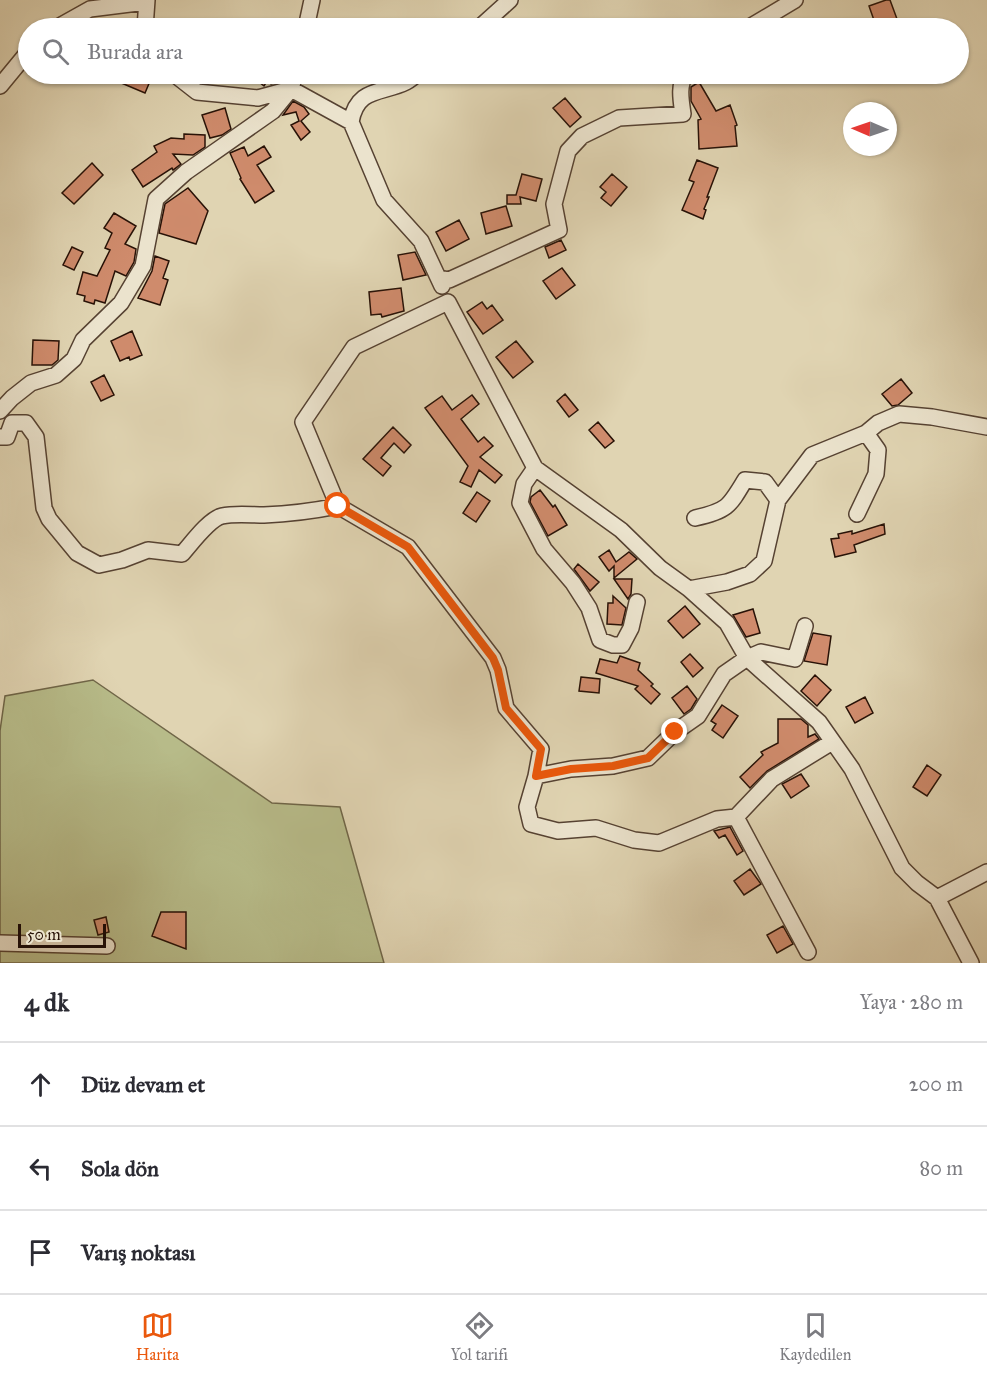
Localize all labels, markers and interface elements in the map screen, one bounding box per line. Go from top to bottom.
search box [18,18,969,84]
icon: search [39,35,72,68]
text: Burada ara [87,38,183,65]
north arrow [843,102,897,156]
route start [324,492,350,518]
route end [661,718,687,744]
scale bar [18,921,106,948]
text: 50 m [27,925,61,944]
text: 4 dk [24,986,69,1018]
text: Yaya · 280 m [859,990,963,1014]
icon: ahead [24,1068,57,1101]
text: Düz devam et [81,1071,205,1098]
text: 200 m [909,1072,963,1096]
icon: left [24,1152,57,1185]
text: Sola dön [81,1155,159,1182]
text: 80 m [920,1156,963,1180]
icon: arrive [24,1236,57,1269]
text: Varış noktası [81,1239,195,1266]
tab: Harita [136,1309,179,1364]
tab: Yol tarifi [450,1309,508,1364]
tab: Kaydedilen [779,1309,851,1364]

